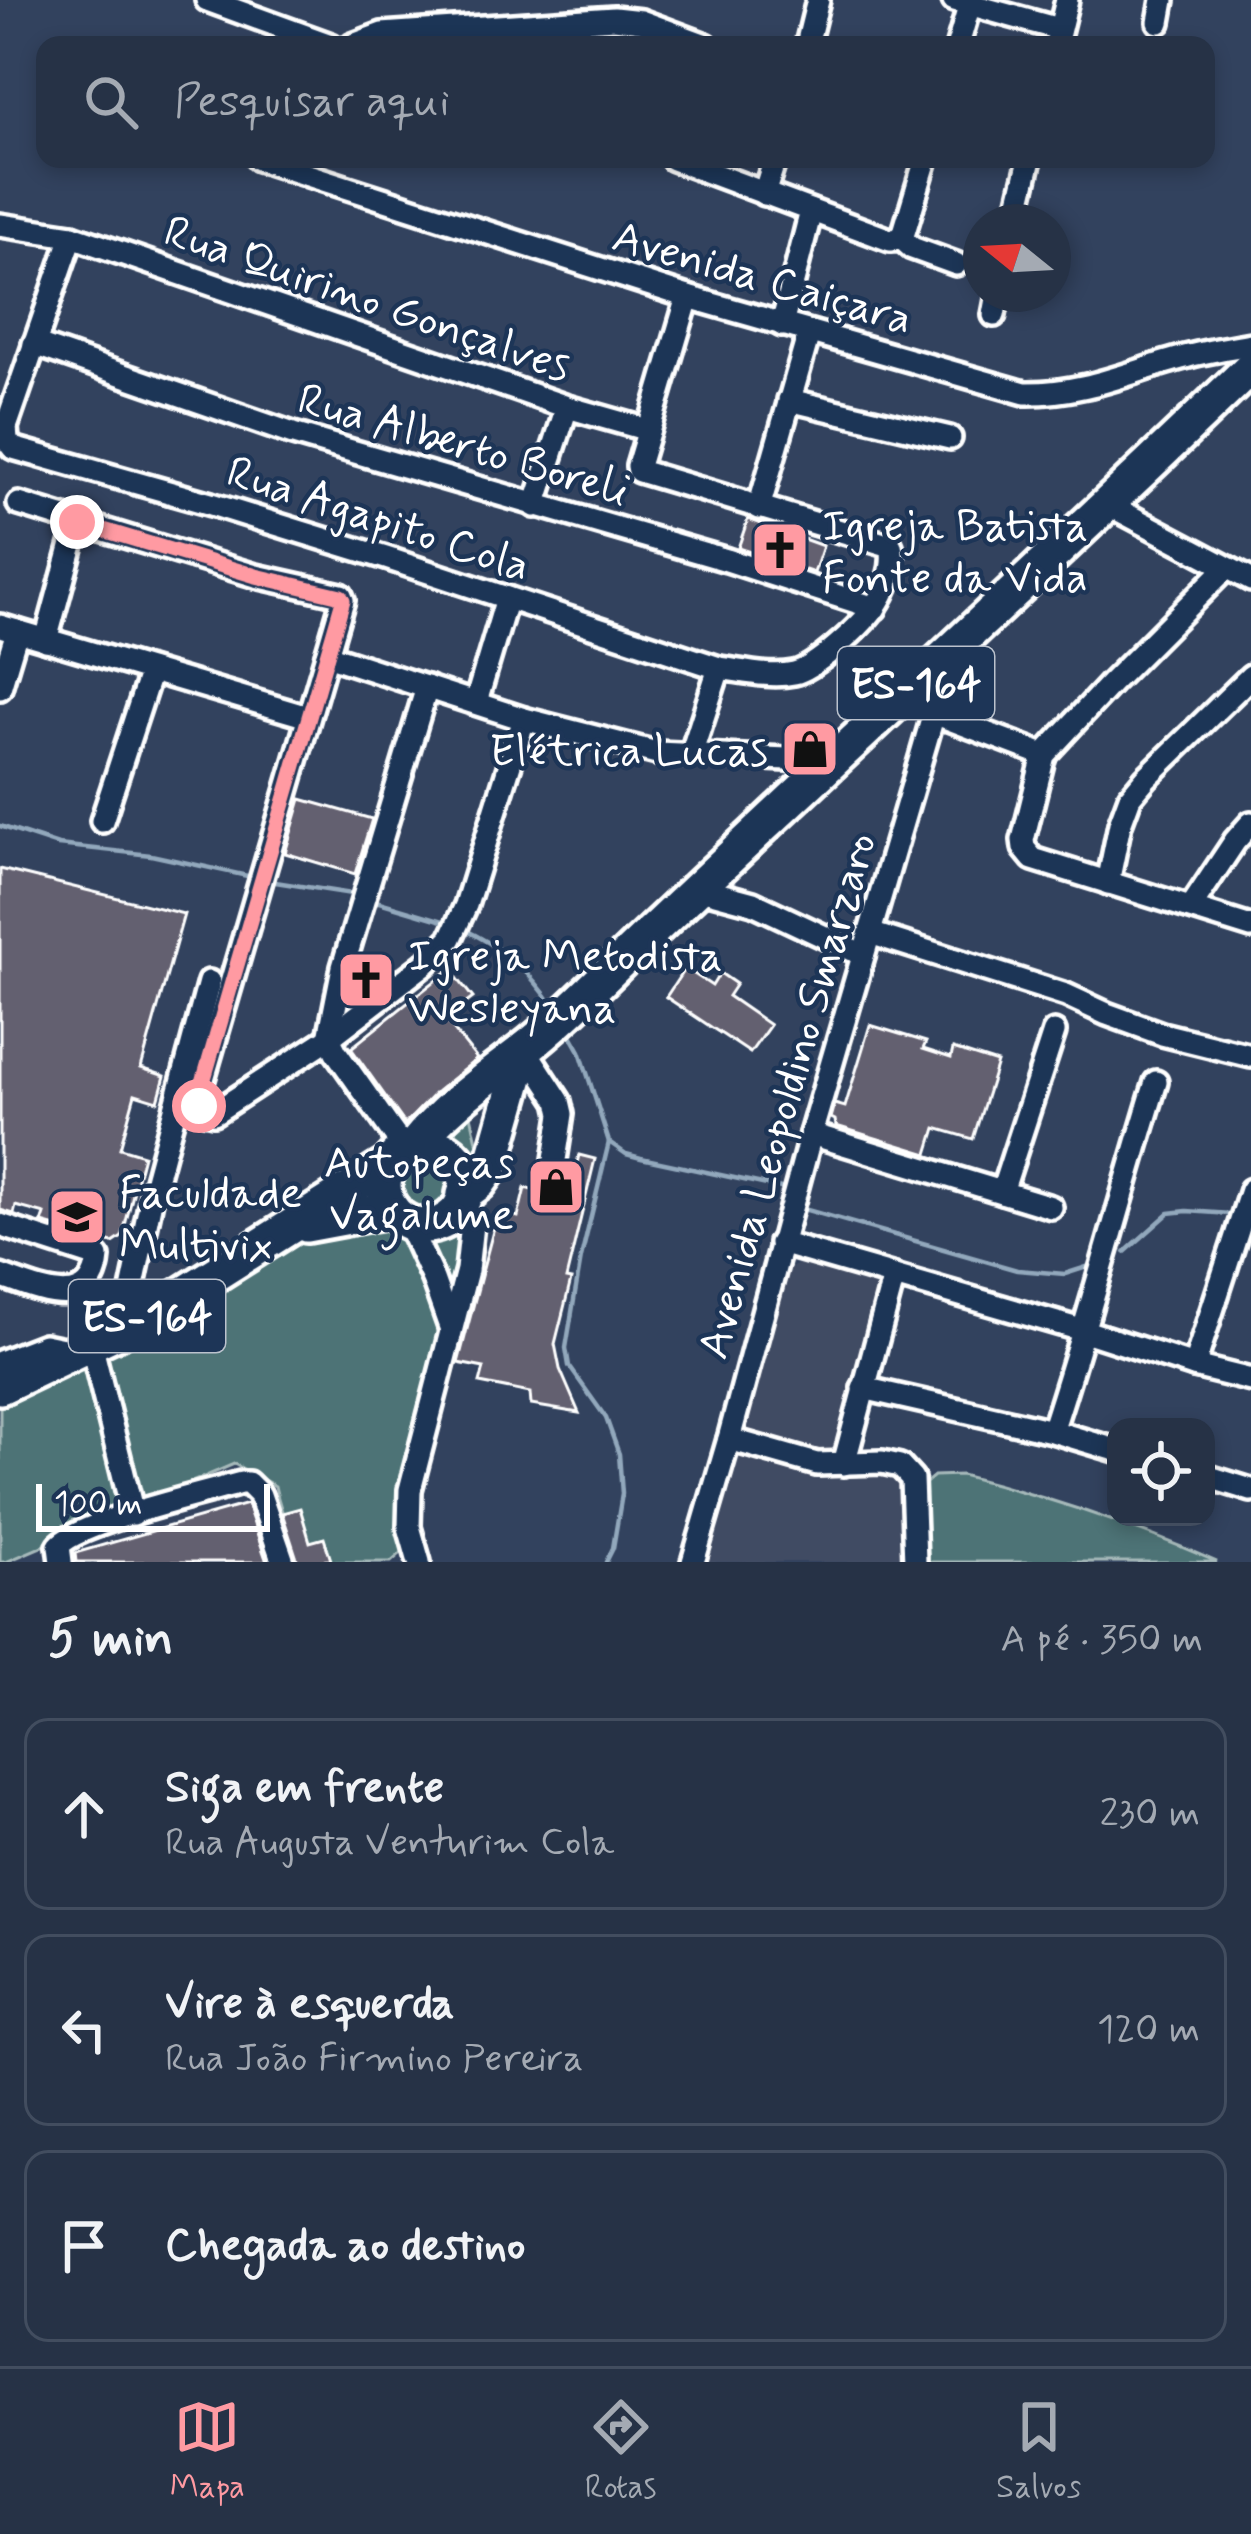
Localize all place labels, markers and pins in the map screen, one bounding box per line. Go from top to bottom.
place label: Igreja Batista Fonte da Vida [822,498,1088,609]
church icon: Igreja Batista Fonte da Vida [749,519,811,581]
shop icon: Elétrica Lucas [779,718,841,780]
place label: Elétrica Lucas [489,723,768,782]
place label: Igreja Metodista Wesleyana [408,928,723,1039]
church icon: Igreja Metodista Wesleyana [335,949,397,1011]
place label: Autopeças Vagalume [324,1135,514,1251]
shop icon: Autopeças Vagalume [525,1156,587,1218]
place label: Faculdade Multivix [119,1165,302,1276]
school or university icon: Faculdade Multivix [46,1186,108,1248]

